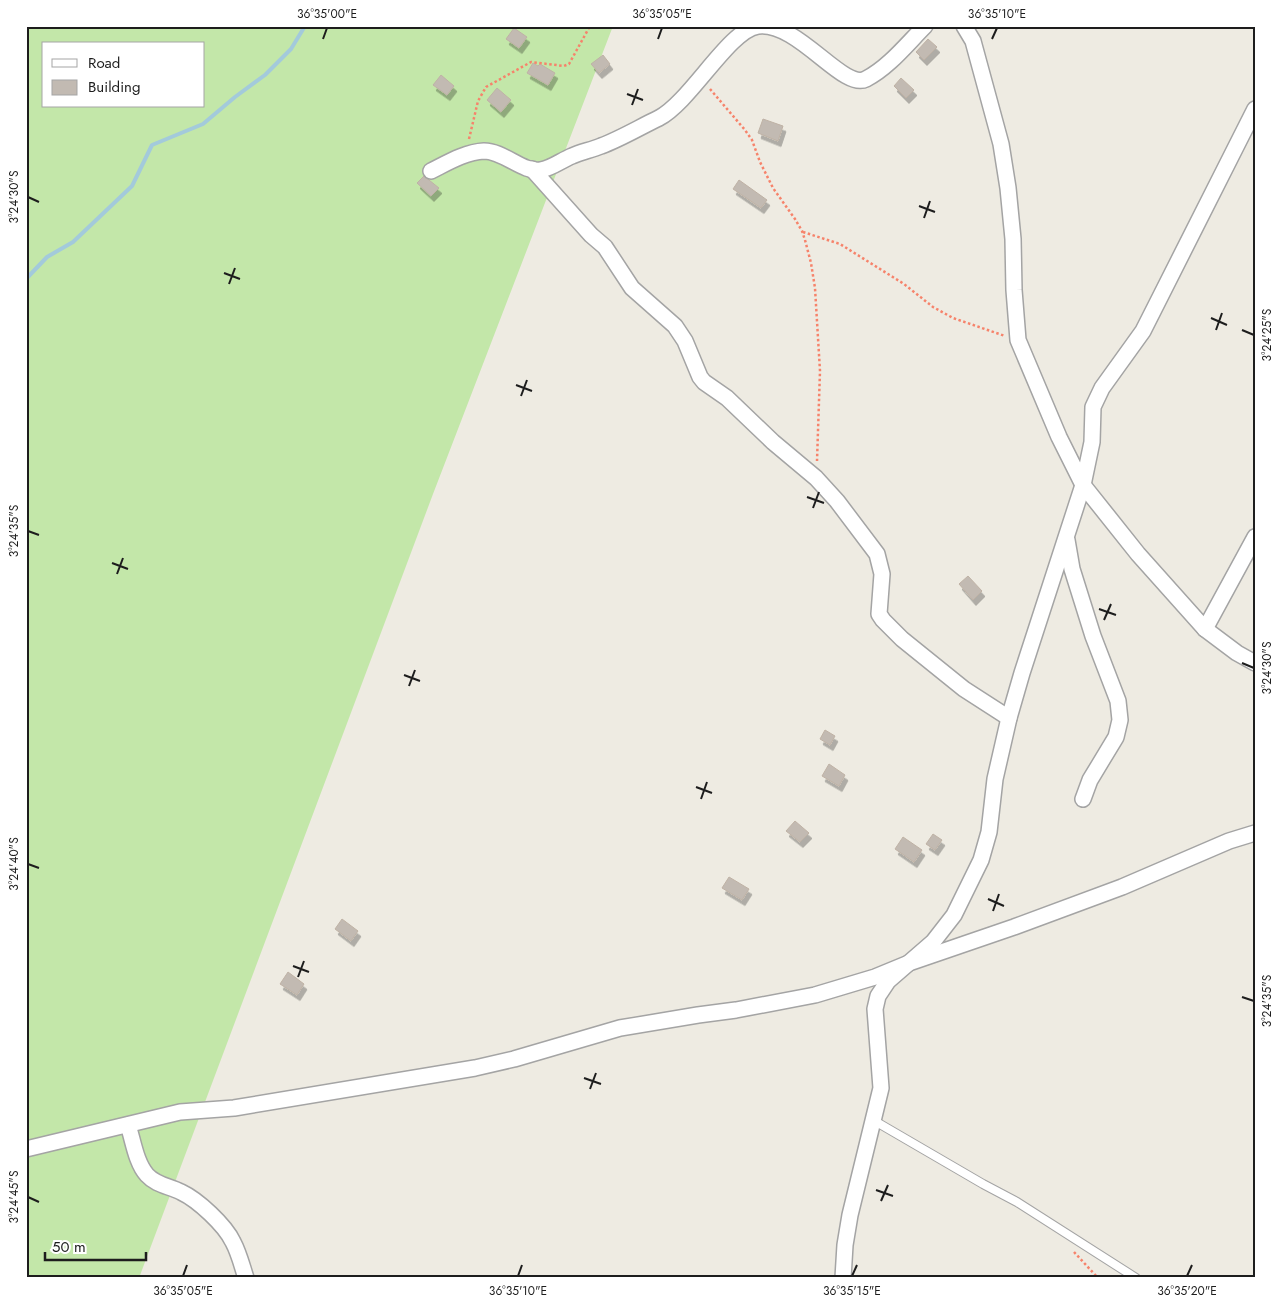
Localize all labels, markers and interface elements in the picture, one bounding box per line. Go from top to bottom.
text: 36°35'00"E [297,5,357,23]
text: 36°35'05"E [632,5,692,23]
text: 36°35'10"E [968,5,1026,23]
legend [42,42,205,108]
text: Road [88,52,120,74]
text: Building [88,76,140,98]
text: 3°24'30"S [5,170,23,224]
text: 3°24'25"S [1258,308,1276,361]
text: 3°24'35"S [5,504,23,557]
text: 3°24'30"S [1258,641,1276,695]
text: 3°24'40"S [5,837,23,891]
text: 3°24'35"S [1258,974,1276,1027]
text: 3°24'45"S [5,1170,23,1224]
scale bar [45,1229,146,1261]
text: 50 m [52,1236,86,1258]
text: 36°35'05"E [153,1282,213,1300]
text: 36°35'10"E [489,1282,547,1300]
text: 36°35'15"E [823,1282,881,1300]
text: 36°35'20"E [1157,1282,1217,1300]

